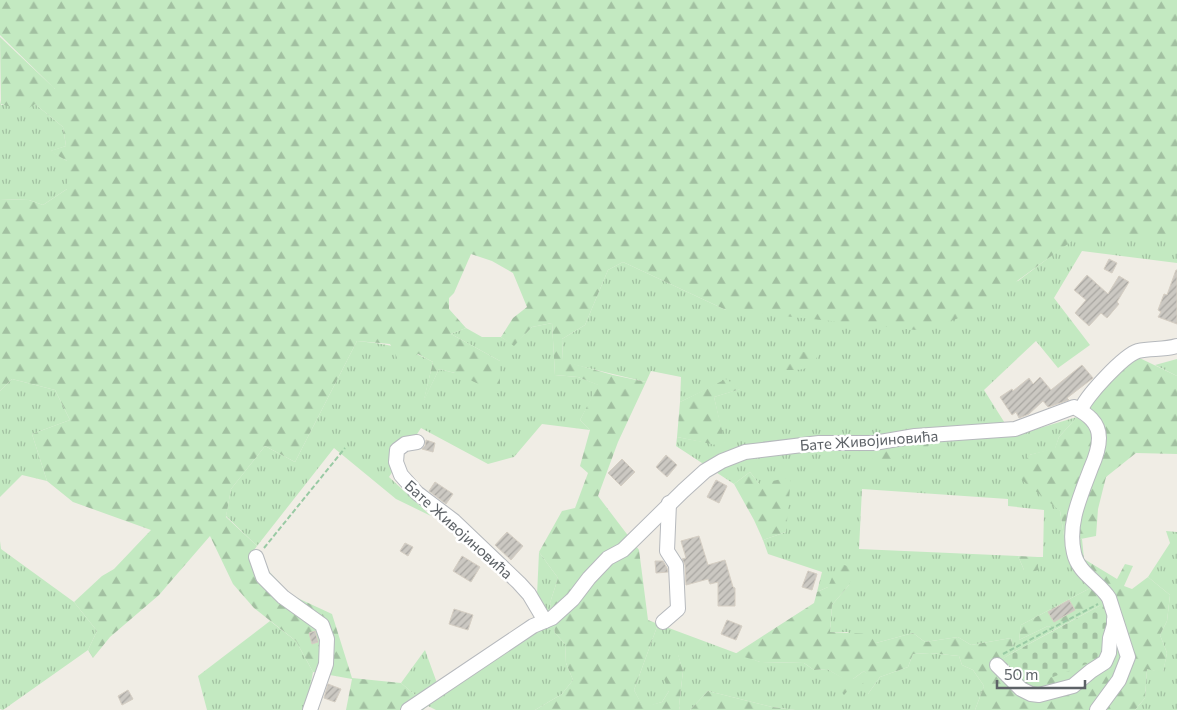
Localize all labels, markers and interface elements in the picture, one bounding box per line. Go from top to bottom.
street label: Бате Живојиновића [799,426,939,454]
street label: Бате Живојиновића [401,476,517,582]
scale bar [997,658,1084,690]
text: 50 m [1004,665,1038,683]

